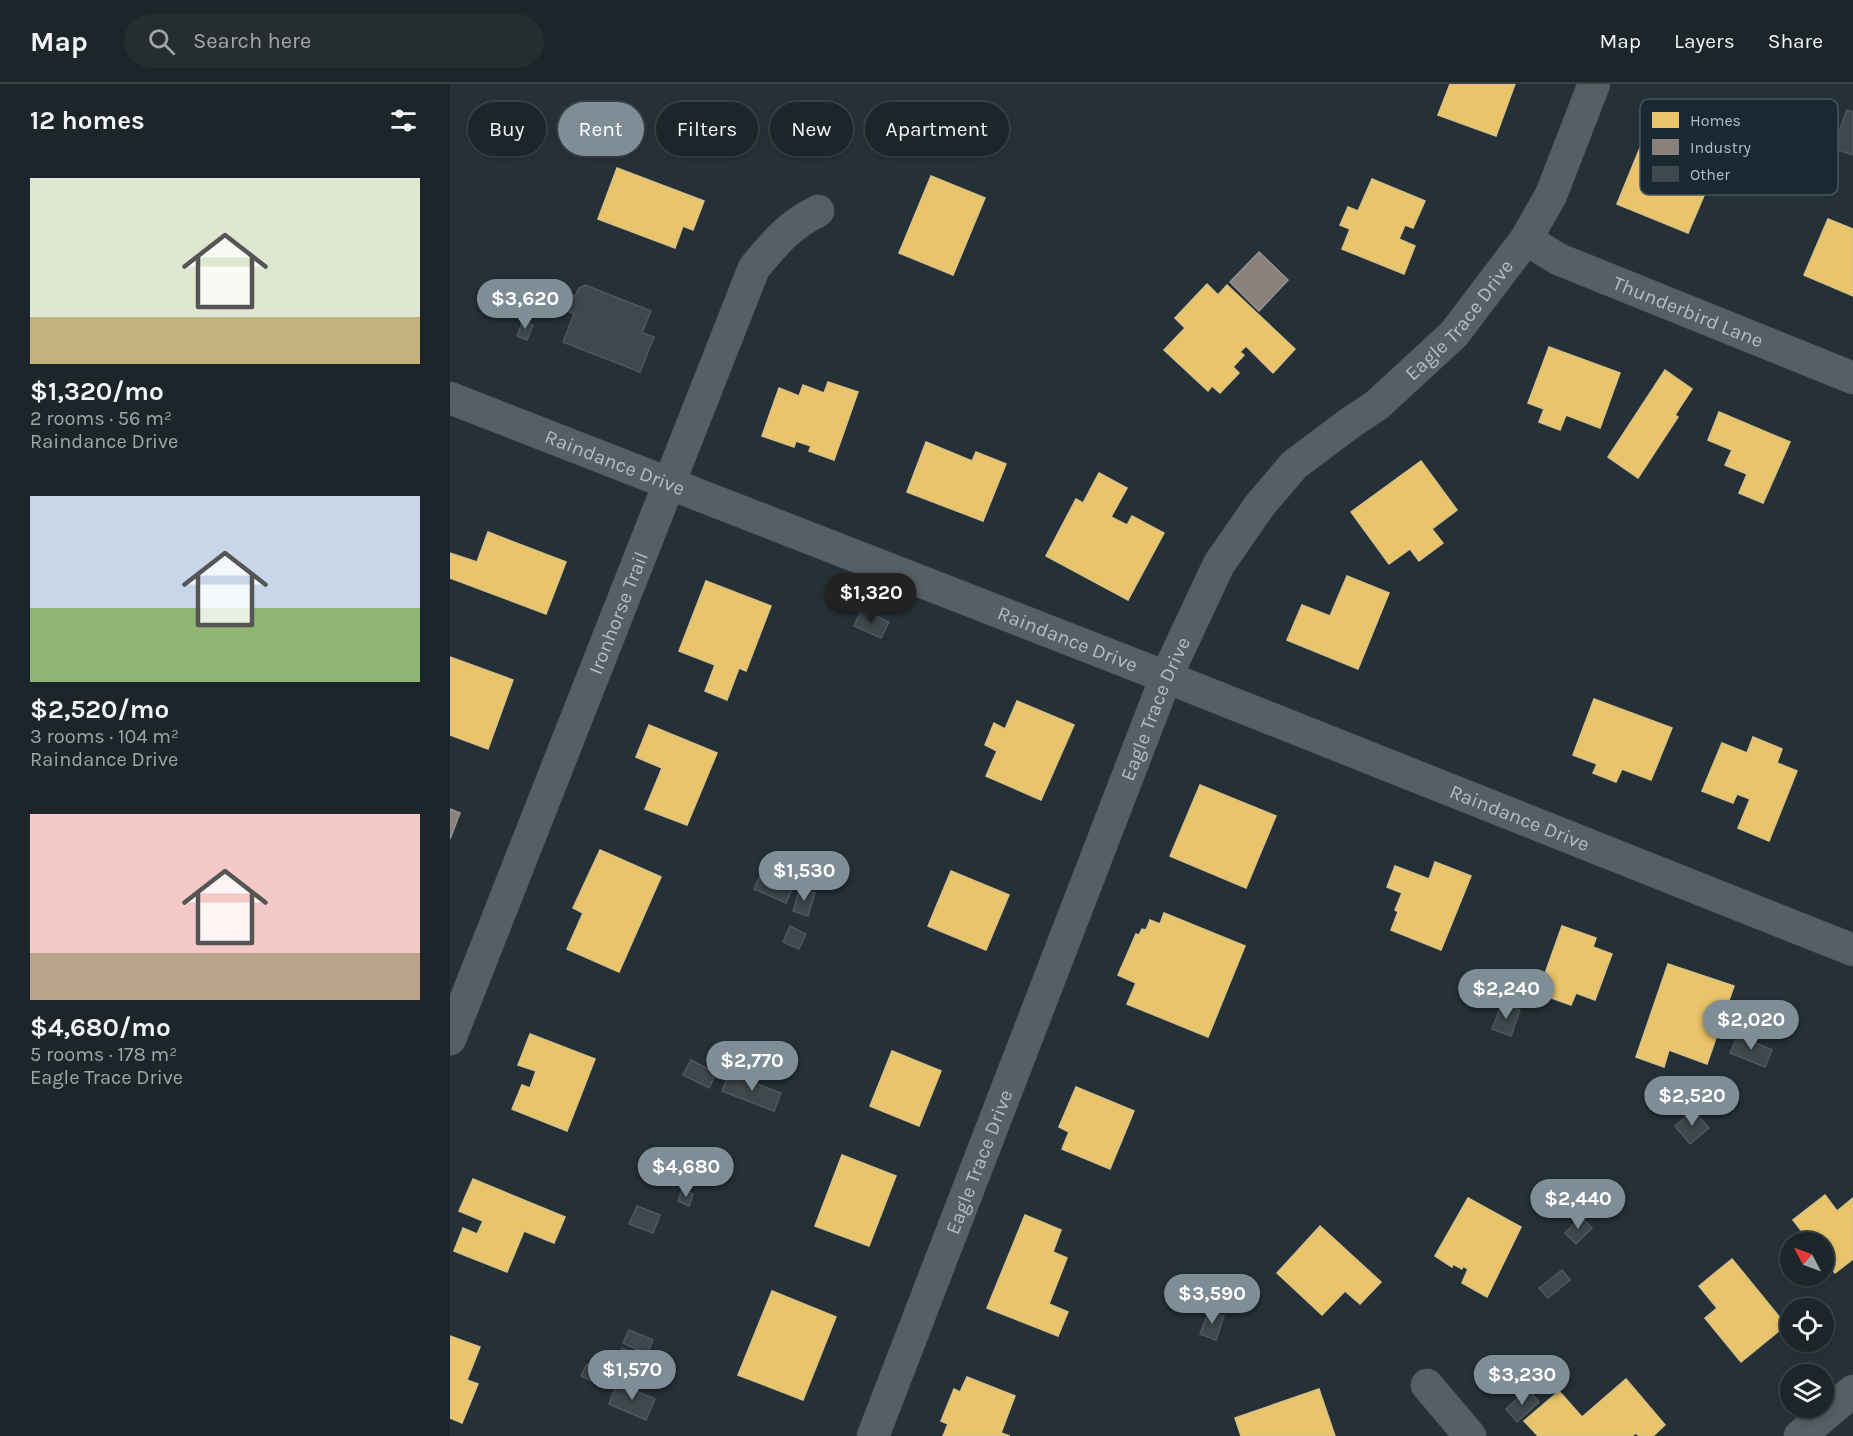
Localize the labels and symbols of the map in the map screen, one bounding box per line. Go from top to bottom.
legend [1640,99,1838,195]
text: Homes [1690,111,1741,130]
text: Industry [1690,138,1752,157]
text: Other [1690,165,1730,184]
street label: Eagle Trace Drive [1401,255,1518,385]
street label: Thunderbird Lane [1609,271,1766,353]
pin: $3,620 [476,279,574,330]
street label: Raindance Drive [541,425,688,500]
street label: Ironhorse Trail [584,548,653,678]
pin: $1,320 [822,573,920,624]
street label: Raindance Drive [994,602,1141,677]
street label: Eagle Trace Drive [1116,633,1195,784]
street label: Raindance Drive [1446,780,1593,856]
pin: $1,530 [755,851,853,902]
pin: $2,240 [1457,969,1555,1020]
pin: $2,020 [1702,1000,1800,1051]
pin: $2,770 [703,1041,801,1092]
pin: $2,520 [1643,1076,1741,1127]
street label: Eagle Trace Drive [941,1086,1018,1237]
pin: $4,680 [637,1147,735,1198]
pin: $2,440 [1529,1179,1627,1230]
north arrow [1780,1232,1834,1286]
pin: $3,590 [1163,1274,1261,1325]
pin: $1,570 [583,1350,681,1401]
pin: $3,230 [1473,1355,1571,1406]

